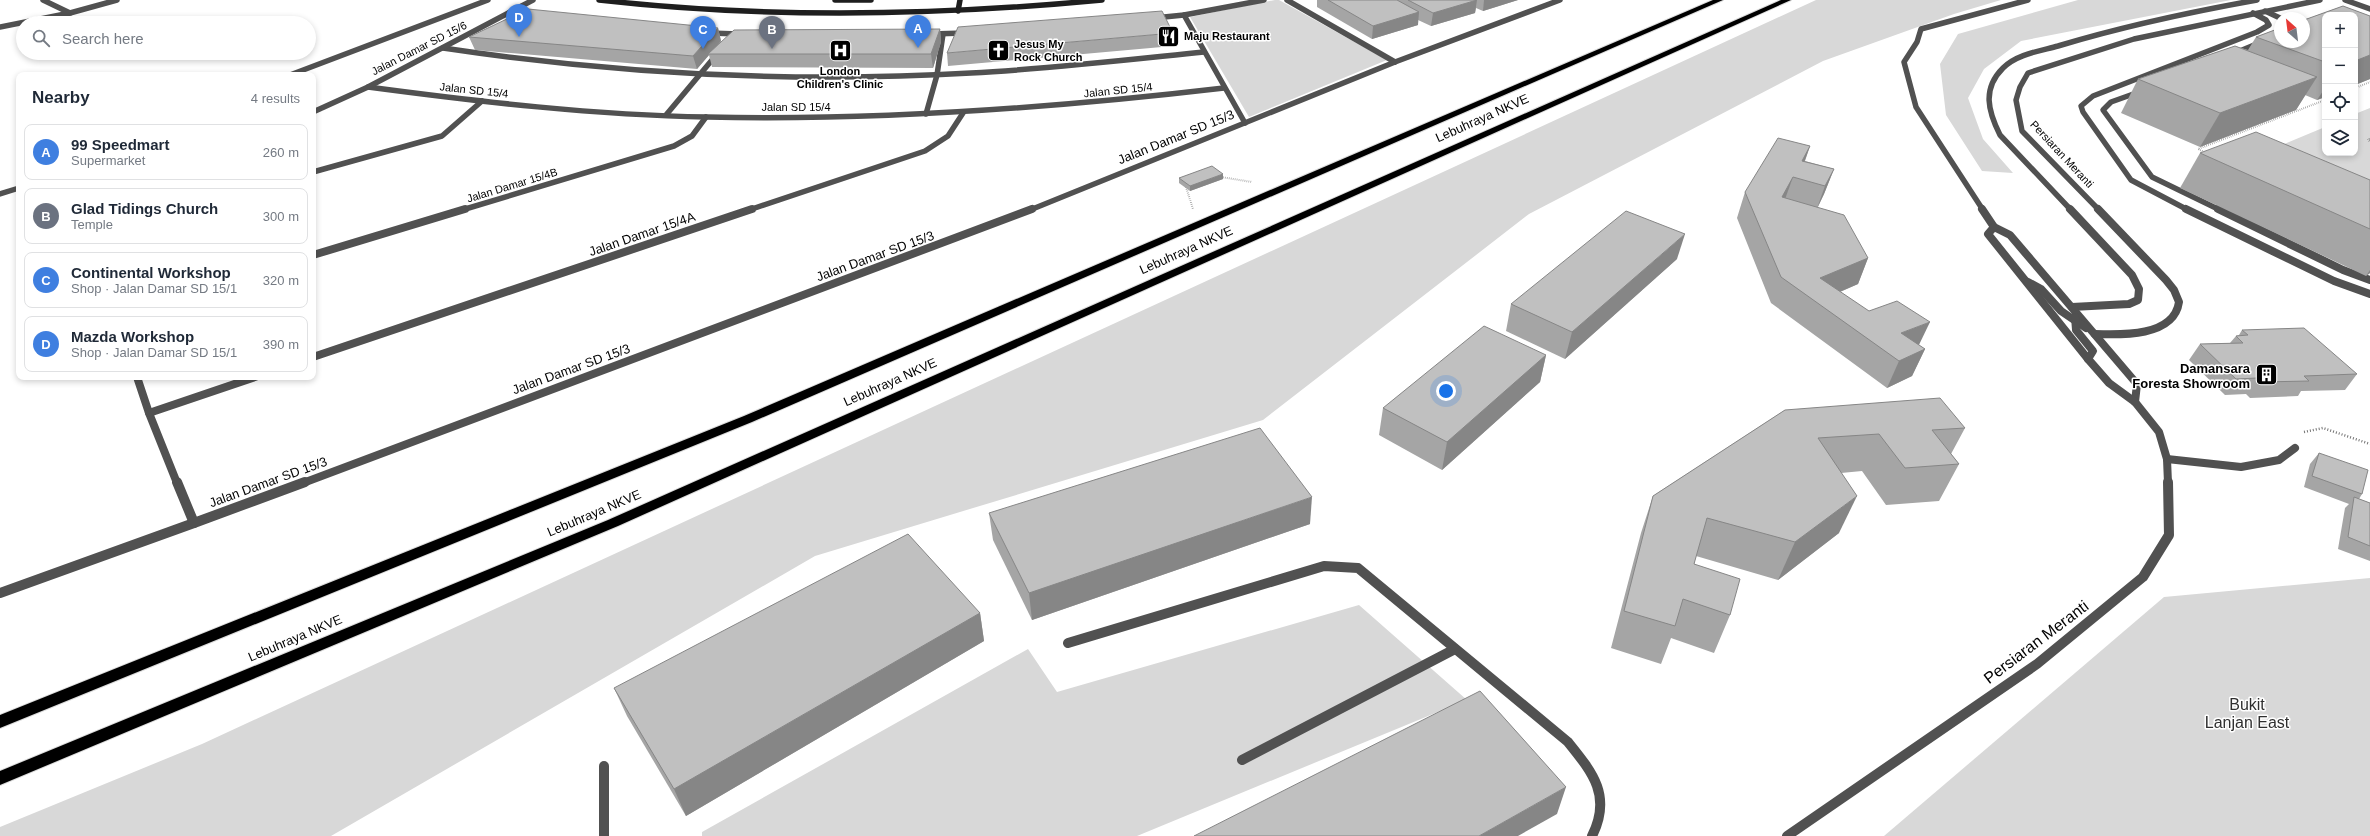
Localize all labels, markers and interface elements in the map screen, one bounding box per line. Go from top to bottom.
pin: D [506,4,532,37]
north arrow [2274,12,2310,48]
map controls [2322,12,2358,156]
button: + [2322,12,2358,48]
pin: A [905,15,931,48]
search box [16,16,316,60]
pin: C [690,16,716,49]
pin: B [759,16,785,49]
street label: Jalan Damar SD 15/6 [369,19,469,77]
restaurant icon: Maju Restaurant [1155,23,1181,49]
icon: search [30,27,52,49]
text: Search here [62,30,144,47]
place label: Maju Restaurant [1184,30,1270,42]
church icon: Jesus My Rock Church [986,37,1012,63]
hospital icon: London Children's Clinic [827,38,853,64]
place label: Jesus My Rock Church [1014,38,1083,63]
button: − [2322,48,2358,84]
place label: London Children's Clinic [797,65,883,90]
street label: Jalan SD 15/4 [439,80,509,100]
street label: Jalan SD 15/4 [1083,80,1153,100]
button: locate [2322,84,2358,120]
text: Nearby [32,88,90,107]
text: 4 results [251,91,300,106]
street label: Lebuhraya NKVE [1433,91,1531,145]
street label: Jalan SD 15/4 [761,101,831,113]
street label: Jalan Damar SD 15/3 [1116,107,1236,167]
street label: Persiaran Meranti [2028,118,2096,190]
button: layers [2322,120,2358,156]
text: 99 Speedmart [71,136,169,153]
text: A [41,145,51,160]
text: 260 m [263,145,299,160]
text: Supermarket [71,153,145,168]
street label: Jalan Damar 15/4B [465,165,559,205]
text: Glad Tidings Church [71,200,218,217]
text: B [41,209,51,224]
text: 300 m [263,209,299,224]
street label: Jalan Damar 15/4A [587,209,697,259]
text: Temple [71,217,113,232]
street label: Lebuhraya NKVE [1137,223,1235,277]
street label: Jalan Damar SD 15/3 [814,228,936,284]
text: Continental Workshop [71,264,231,281]
text: C [41,273,51,288]
text: 320 m [263,273,299,288]
text: Shop · Jalan Damar SD 15/1 [71,281,237,296]
text: Mazda Workshop [71,328,194,345]
text: D [41,337,51,352]
text: 390 m [263,337,299,352]
street label: Jalan Damar SD 15/3 [510,341,632,397]
text: Shop · Jalan Damar SD 15/1 [71,345,237,360]
street label: Lebuhraya NKVE [841,355,939,409]
place label: Damansara Foresta Showroom [2132,361,2251,391]
building icon: Damansara Foresta Showroom [2253,362,2279,388]
your location [1436,381,1456,401]
street label: Jalan Damar SD 15/3 [207,454,329,510]
street label: Lebuhraya NKVE [545,486,643,540]
street label: Persiaran Meranti [1980,597,2092,687]
street label: Lebuhraya NKVE [246,611,344,665]
park label: Bukit Lanjan East [2205,696,2290,731]

